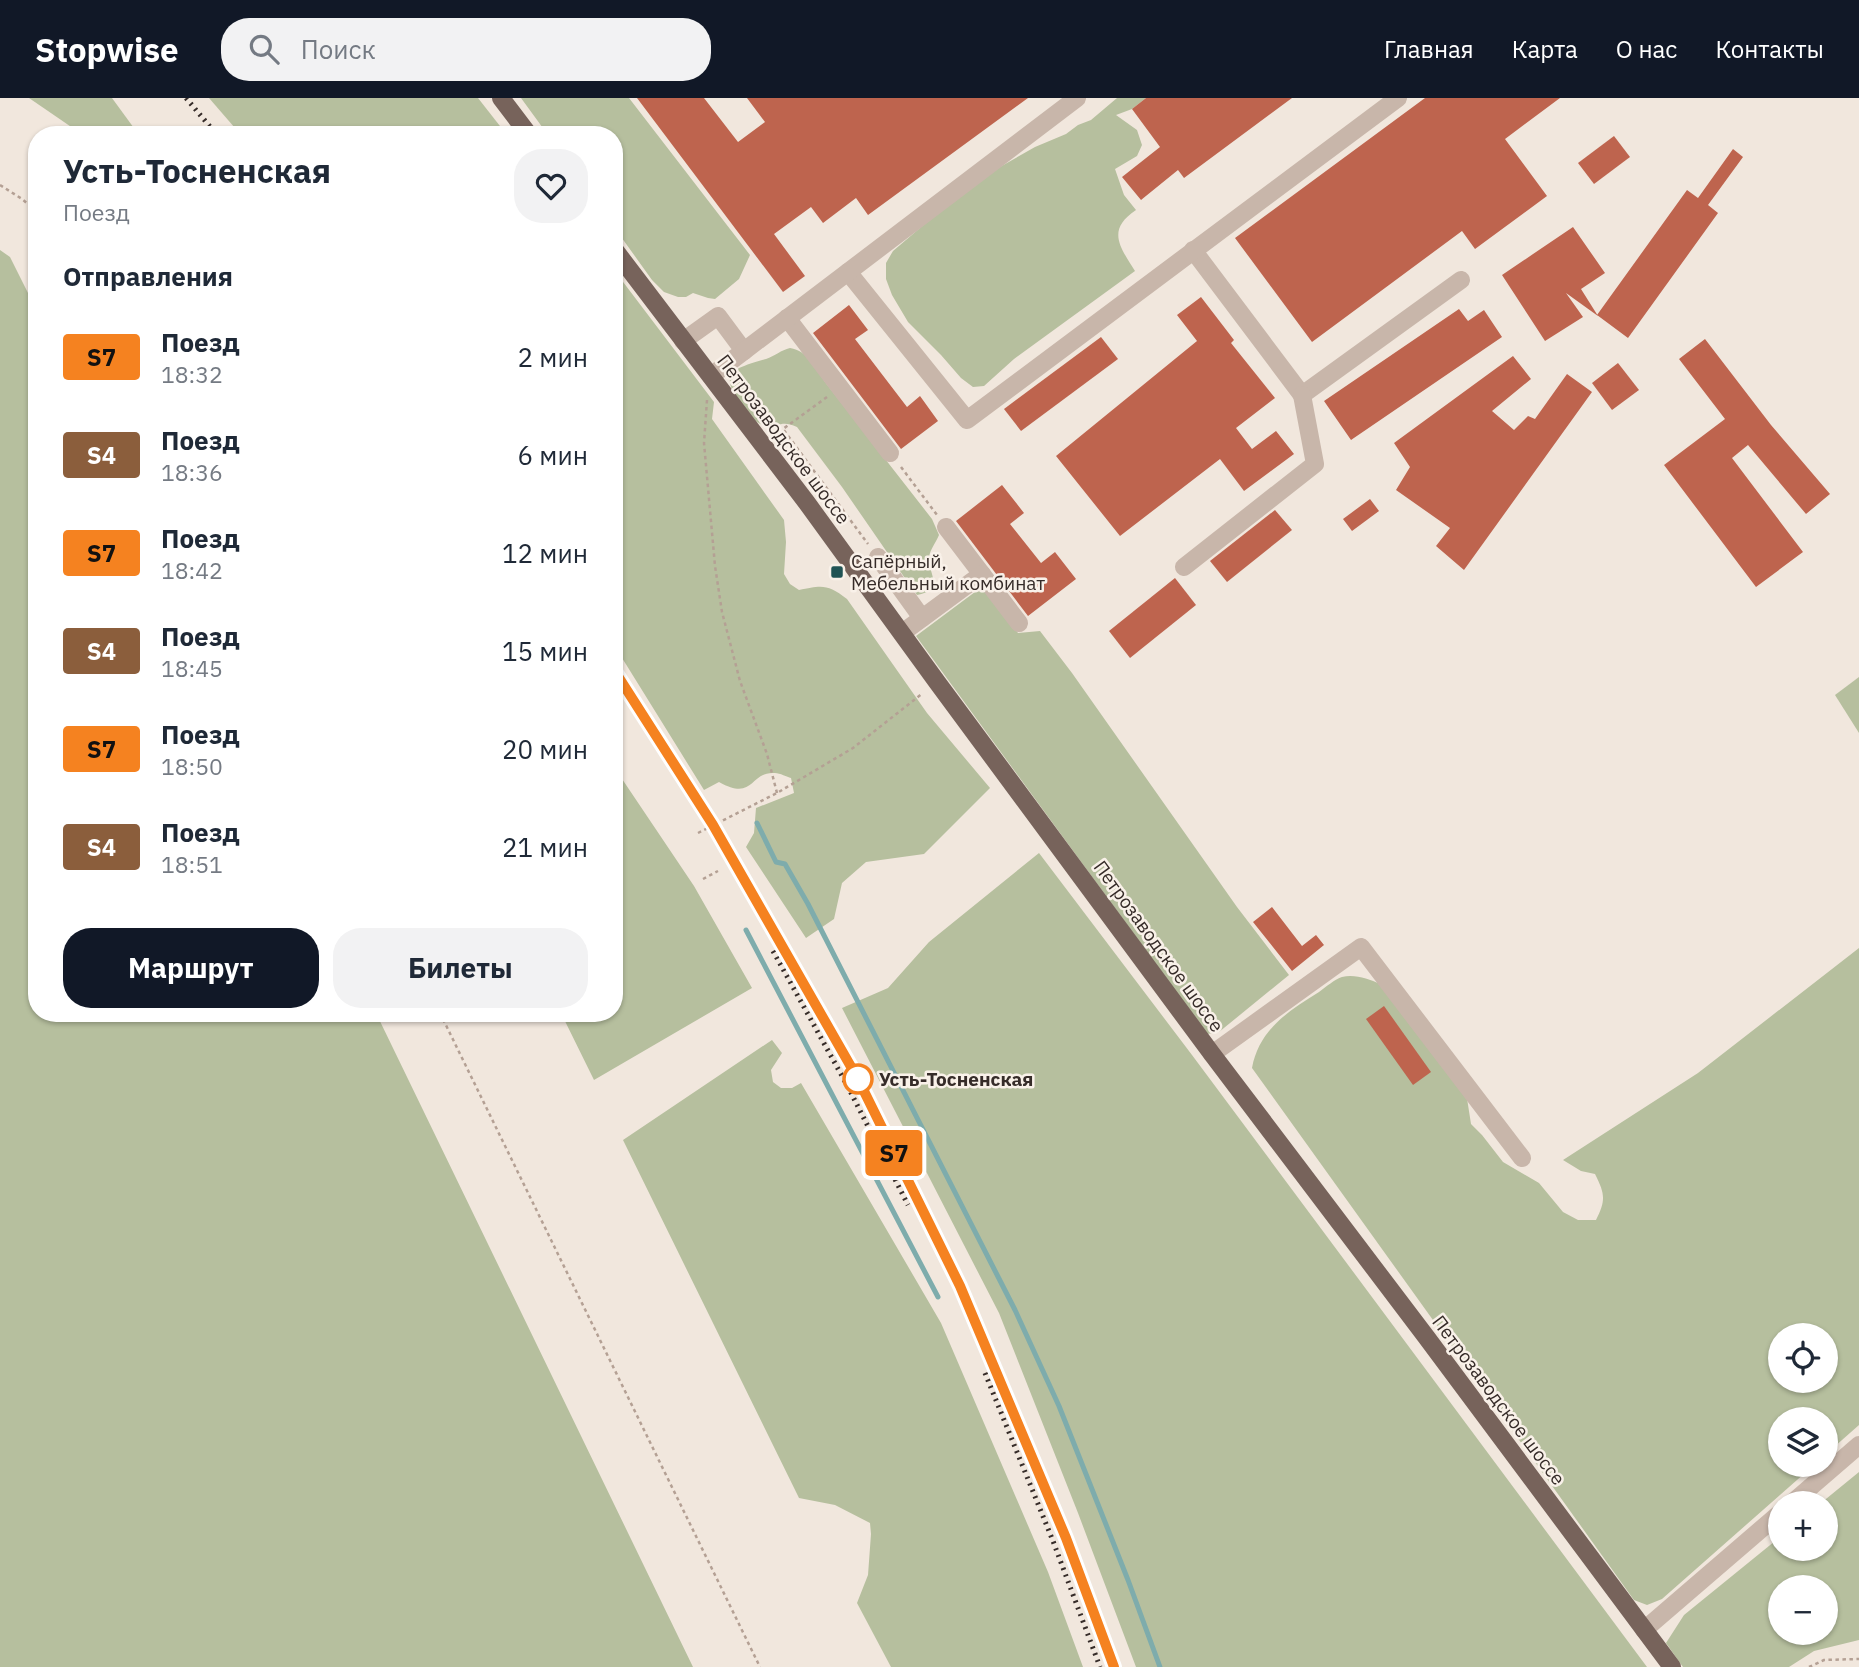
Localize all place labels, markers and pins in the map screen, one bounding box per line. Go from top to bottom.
place label: Сапёрный, Мебельный комбинат [851,549,1045,595]
marker: Сапёрный, Мебельный комбинат [829,564,845,580]
marker: Усть-Тосненская [843,1064,873,1094]
place label: Усть-Тосненская [879,1067,1033,1091]

